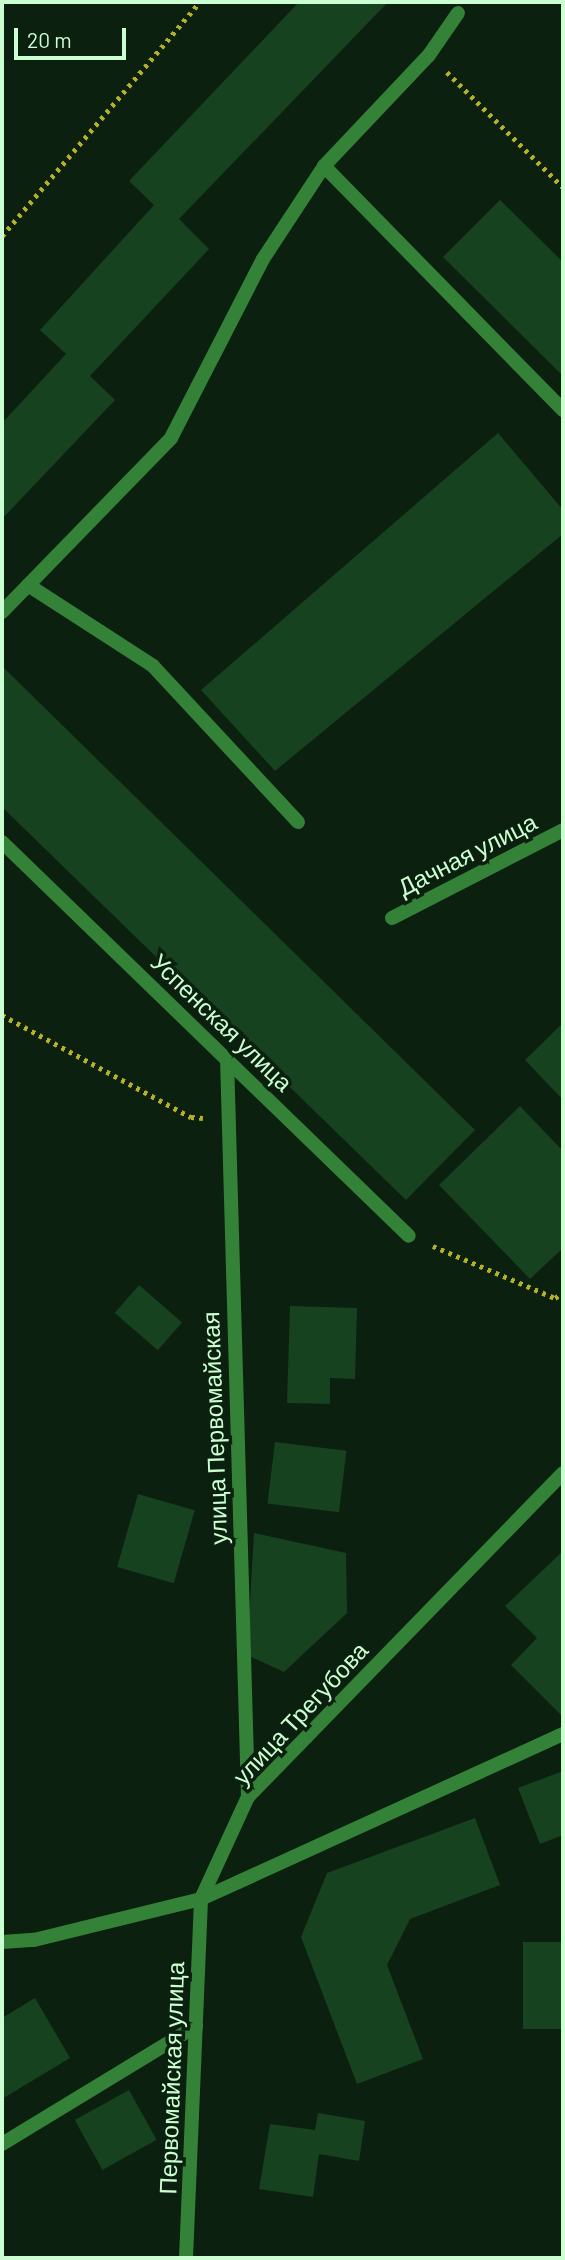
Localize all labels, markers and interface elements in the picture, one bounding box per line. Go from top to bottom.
scale bar [18,14,130,58]
text: 20 m [27,27,72,52]
street label: Дачная улица [393,807,541,901]
street label: Успенская улица [145,947,299,1097]
street label: улица Первомайская [196,1311,232,1545]
street label: улица Трегубова [226,1636,374,1790]
street label: Первомайская улица [153,1961,189,2195]

